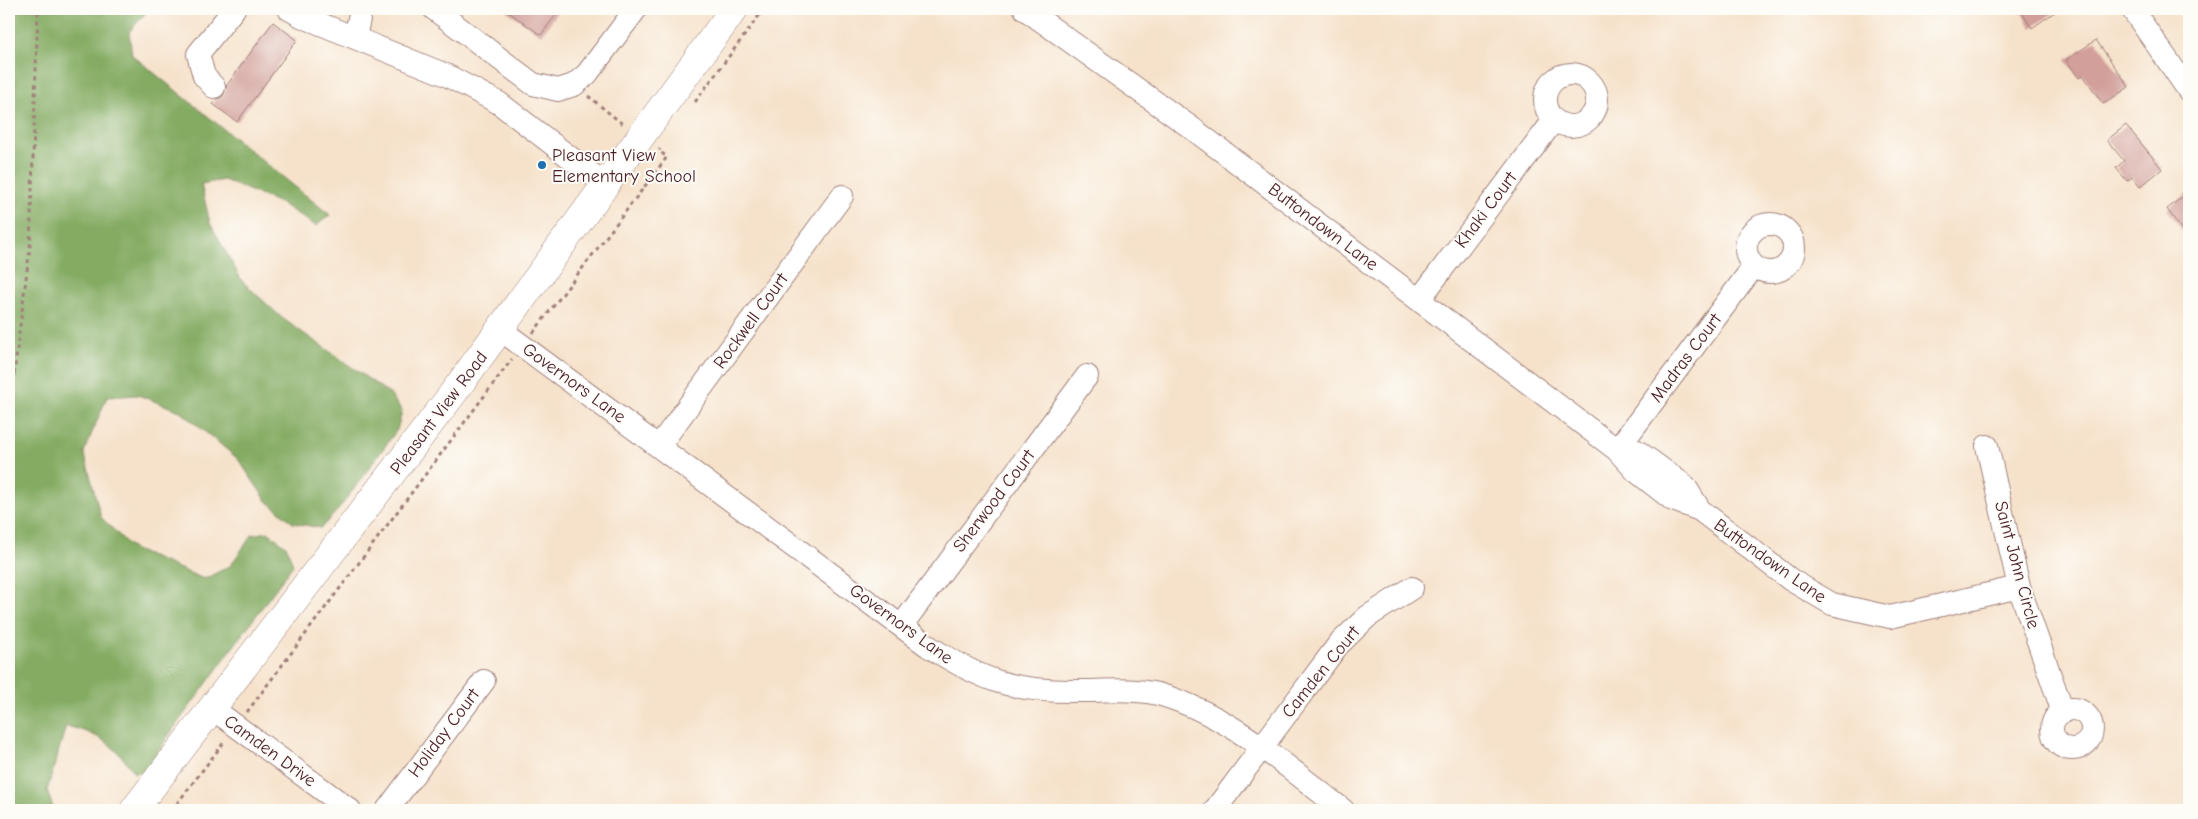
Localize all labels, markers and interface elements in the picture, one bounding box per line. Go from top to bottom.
place label: Pleasant View Elementary School [552,145,696,187]
marker: Pleasant View Elementary School [536,159,548,171]
street label: Khaki Court [1451,167,1522,252]
street label: Buttondown Lane [1264,179,1382,275]
street label: Rockwell Court [709,268,793,373]
street label: Madras Court [1646,309,1727,406]
street label: Governors Lane [518,338,630,428]
street label: Pleasant View Road [386,347,492,479]
street label: Sherwood Court [949,445,1040,556]
street label: Saint John Circle [1990,499,2044,631]
street label: Buttondown Lane [1710,514,1830,608]
street label: Governors Lane [845,579,957,669]
street label: Camden Court [1278,621,1365,722]
street label: Holiday Court [404,684,485,781]
street label: Camden Drive [220,711,320,791]

